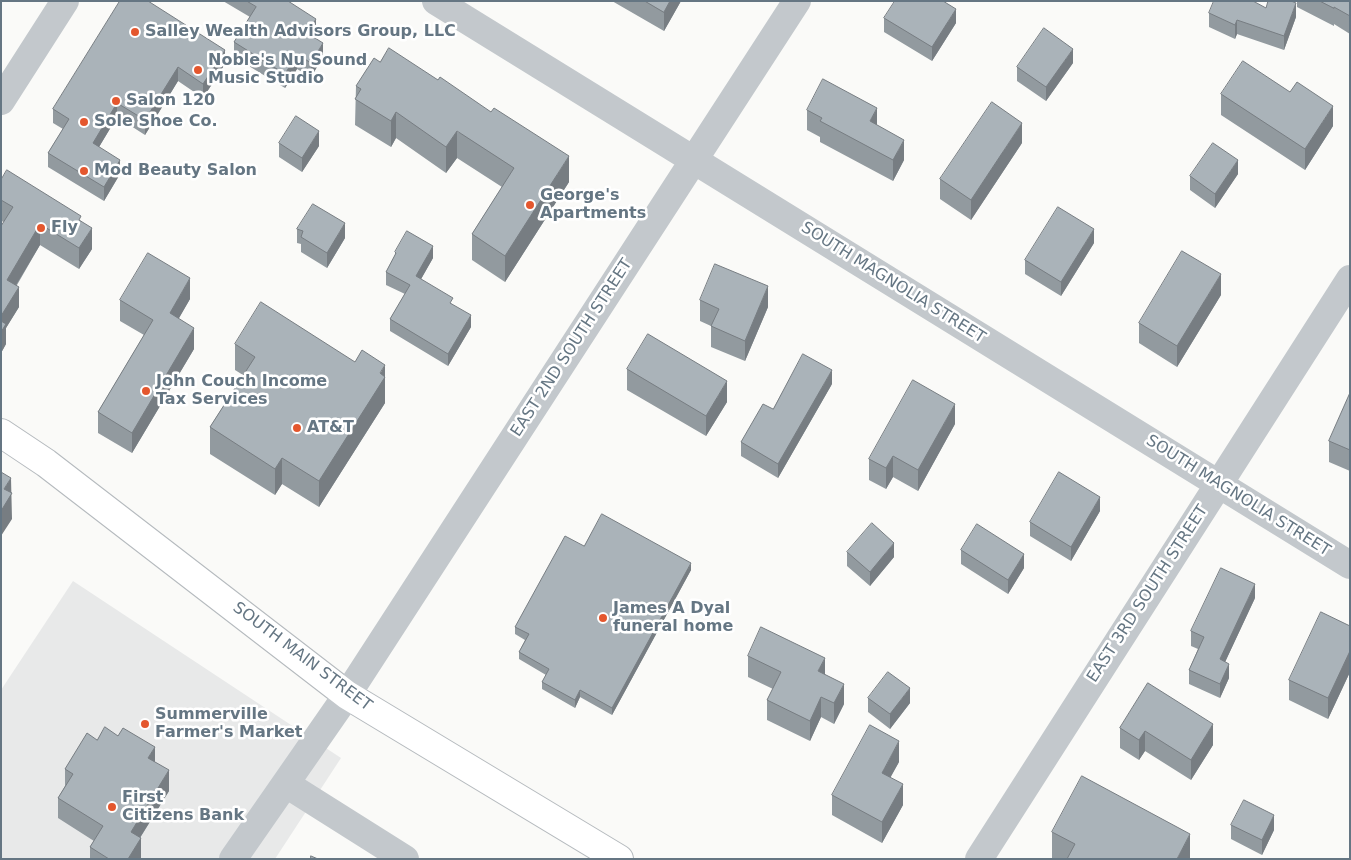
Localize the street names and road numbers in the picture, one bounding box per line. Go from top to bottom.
street label: SOUTH MAGNOLIA STREET [797,218,989,348]
street label: EAST 2ND SOUTH STREET [507,256,637,440]
street label: SOUTH MAGNOLIA STREET [1142,431,1334,561]
street label: EAST 3RD SOUTH STREET [1084,502,1212,686]
street label: SOUTH MAIN STREET [229,599,375,715]

